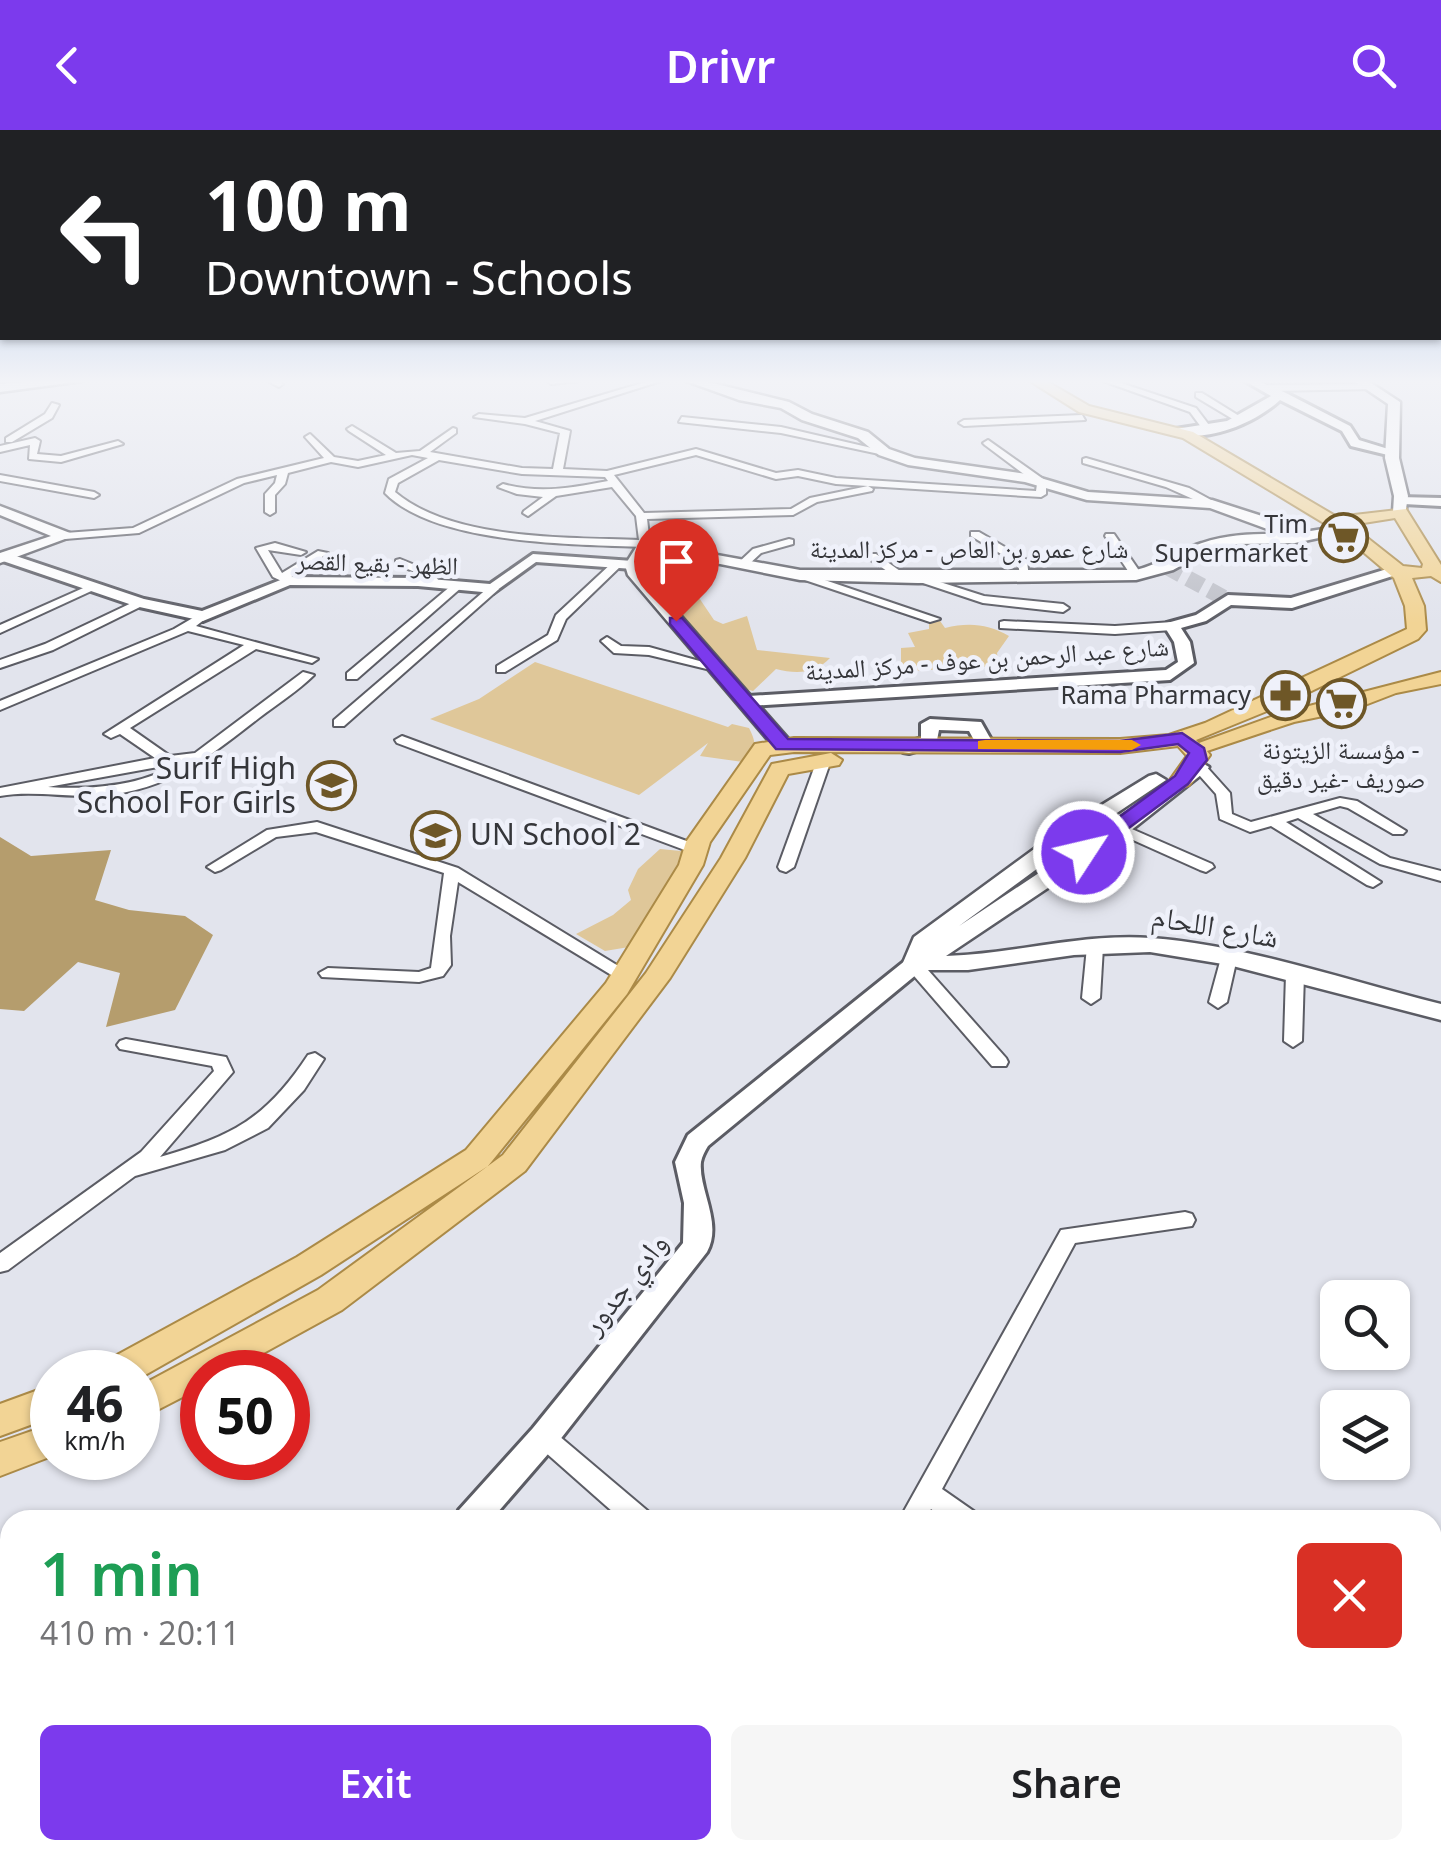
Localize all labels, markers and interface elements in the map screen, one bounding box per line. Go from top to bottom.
text: Drivr [666,35,775,96]
icon: back [40,38,95,93]
icon: search [1346,38,1401,93]
text: 100 m [205,156,412,252]
icon: left [40,170,170,300]
text: Downtown - Schools [205,247,633,308]
place label: Tim Supermarket [1155,506,1308,569]
supermarket icon: Tim Supermarket [1317,512,1369,564]
pin [634,519,719,622]
street label: شارع عمرو بن العاص - مركز المدينة [810,531,1128,565]
icon: arrive [649,534,704,589]
street label: الظهر - بقيع القصر [294,542,459,582]
street label: شارع عبد الرحمن بن عوف - مركز المدينة [804,628,1170,688]
pharmacy icon: Rama Pharmacy [1260,669,1312,721]
place label: Rama Pharmacy [1060,677,1251,711]
supermarket icon: مؤسسة الزيتونة - صوريف -غير دقيق [1315,678,1367,730]
place label: مؤسسة الزيتونة - صوريف -غير دقيق [1257,732,1425,795]
place label: Surif High School For Girls [77,747,296,822]
school or university icon: Surif High School For Girls [305,760,357,812]
position arrow [1032,800,1136,904]
school or university icon: UN School 2 [409,809,461,861]
place label: UN School 2 [470,813,641,854]
street label: شارع اللحام [1149,894,1282,957]
street label: وادي جدور [570,1224,680,1346]
map controls [1320,1280,1410,1480]
button: search [1320,1280,1410,1370]
speed limit sign: 50 [180,1350,310,1480]
text: 46 [66,1369,124,1437]
button: layers [1320,1390,1410,1480]
text: km/h [64,1423,126,1457]
text: 1 min [40,1532,203,1614]
button: close [1297,1543,1402,1648]
text: 410 m · 20:11 [40,1611,240,1654]
button: Exit [40,1725,711,1840]
button: Share [731,1725,1402,1840]

